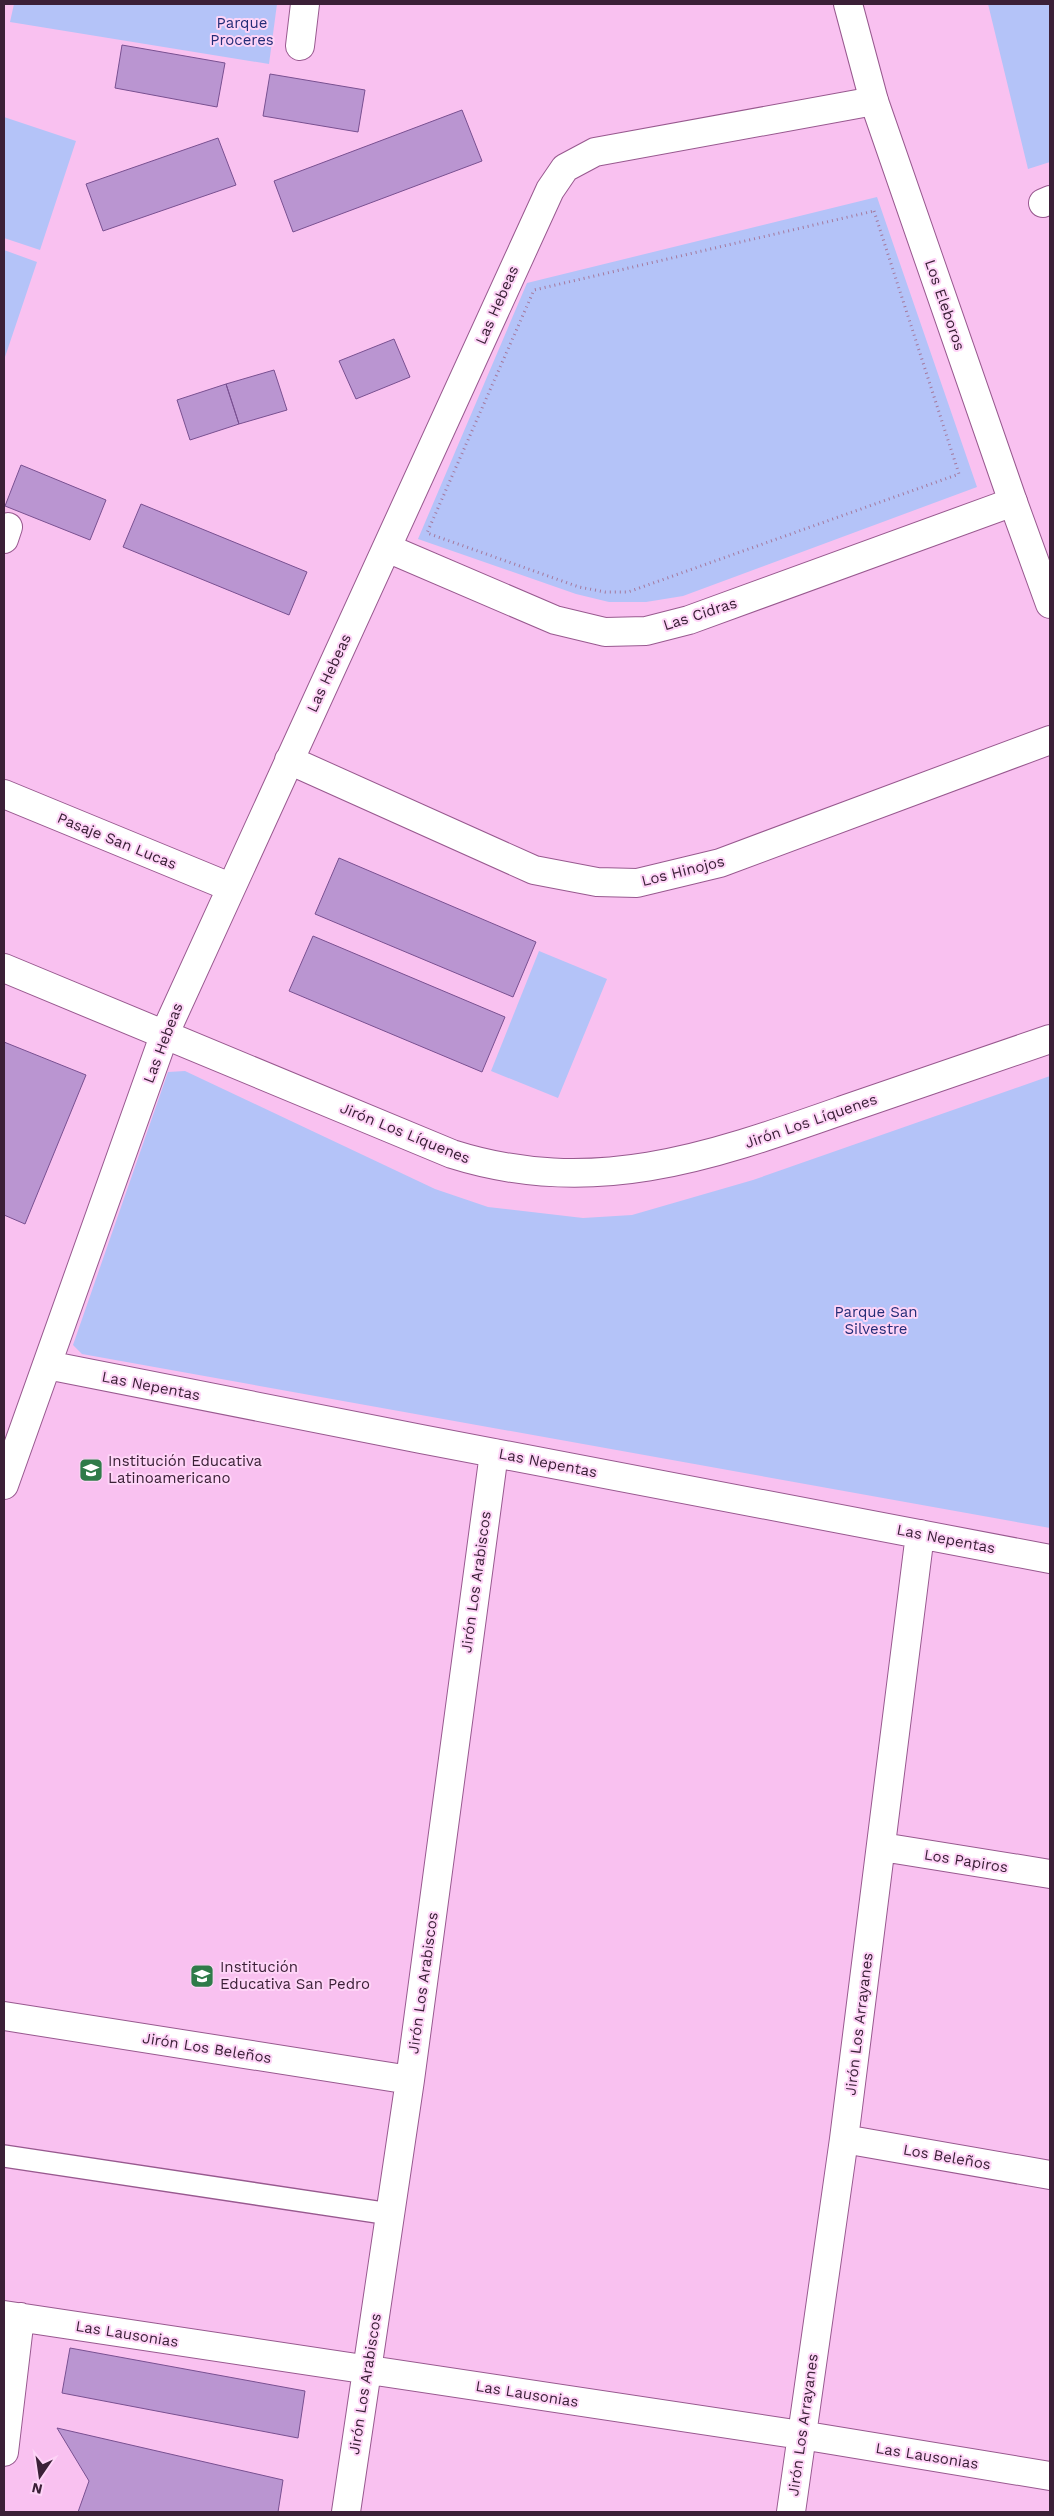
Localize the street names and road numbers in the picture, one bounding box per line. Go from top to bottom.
street label: Los Eleboros [921,257,969,353]
street label: Las Hebeas [472,263,522,347]
street label: Las Cidras [661,594,739,634]
street label: Las Hebeas [303,631,355,715]
street label: Pasaje San Lucas [55,809,179,873]
street label: Los Hinojos [640,852,726,890]
street label: Las Hebeas [139,1000,187,1086]
street label: Jirón Los Líquenes [743,1090,880,1152]
street label: Jirón Los Líquenes [337,1099,473,1167]
street label: Las Nepentas [100,1368,202,1404]
street label: Las Nepentas [497,1445,599,1481]
street label: Jirón Los Arabiscos [457,1510,495,1654]
street label: Las Nepentas [895,1521,997,1557]
street label: Los Papiros [923,1845,1009,1877]
street label: Jirón Los Arabiscos [404,1911,442,2055]
street label: Jirón Los Arrayanes [841,1951,877,2096]
street label: Jirón Los Beleños [141,2029,273,2067]
street label: Los Beleños [902,2140,992,2174]
street label: Jirón Los Arabiscos [345,2312,385,2456]
street label: Las Lausonias [74,2317,180,2351]
street label: Jirón Los Arrayanes [784,2352,822,2497]
street label: Las Lausonias [474,2377,580,2411]
street label: Las Lausonias [874,2439,980,2473]

